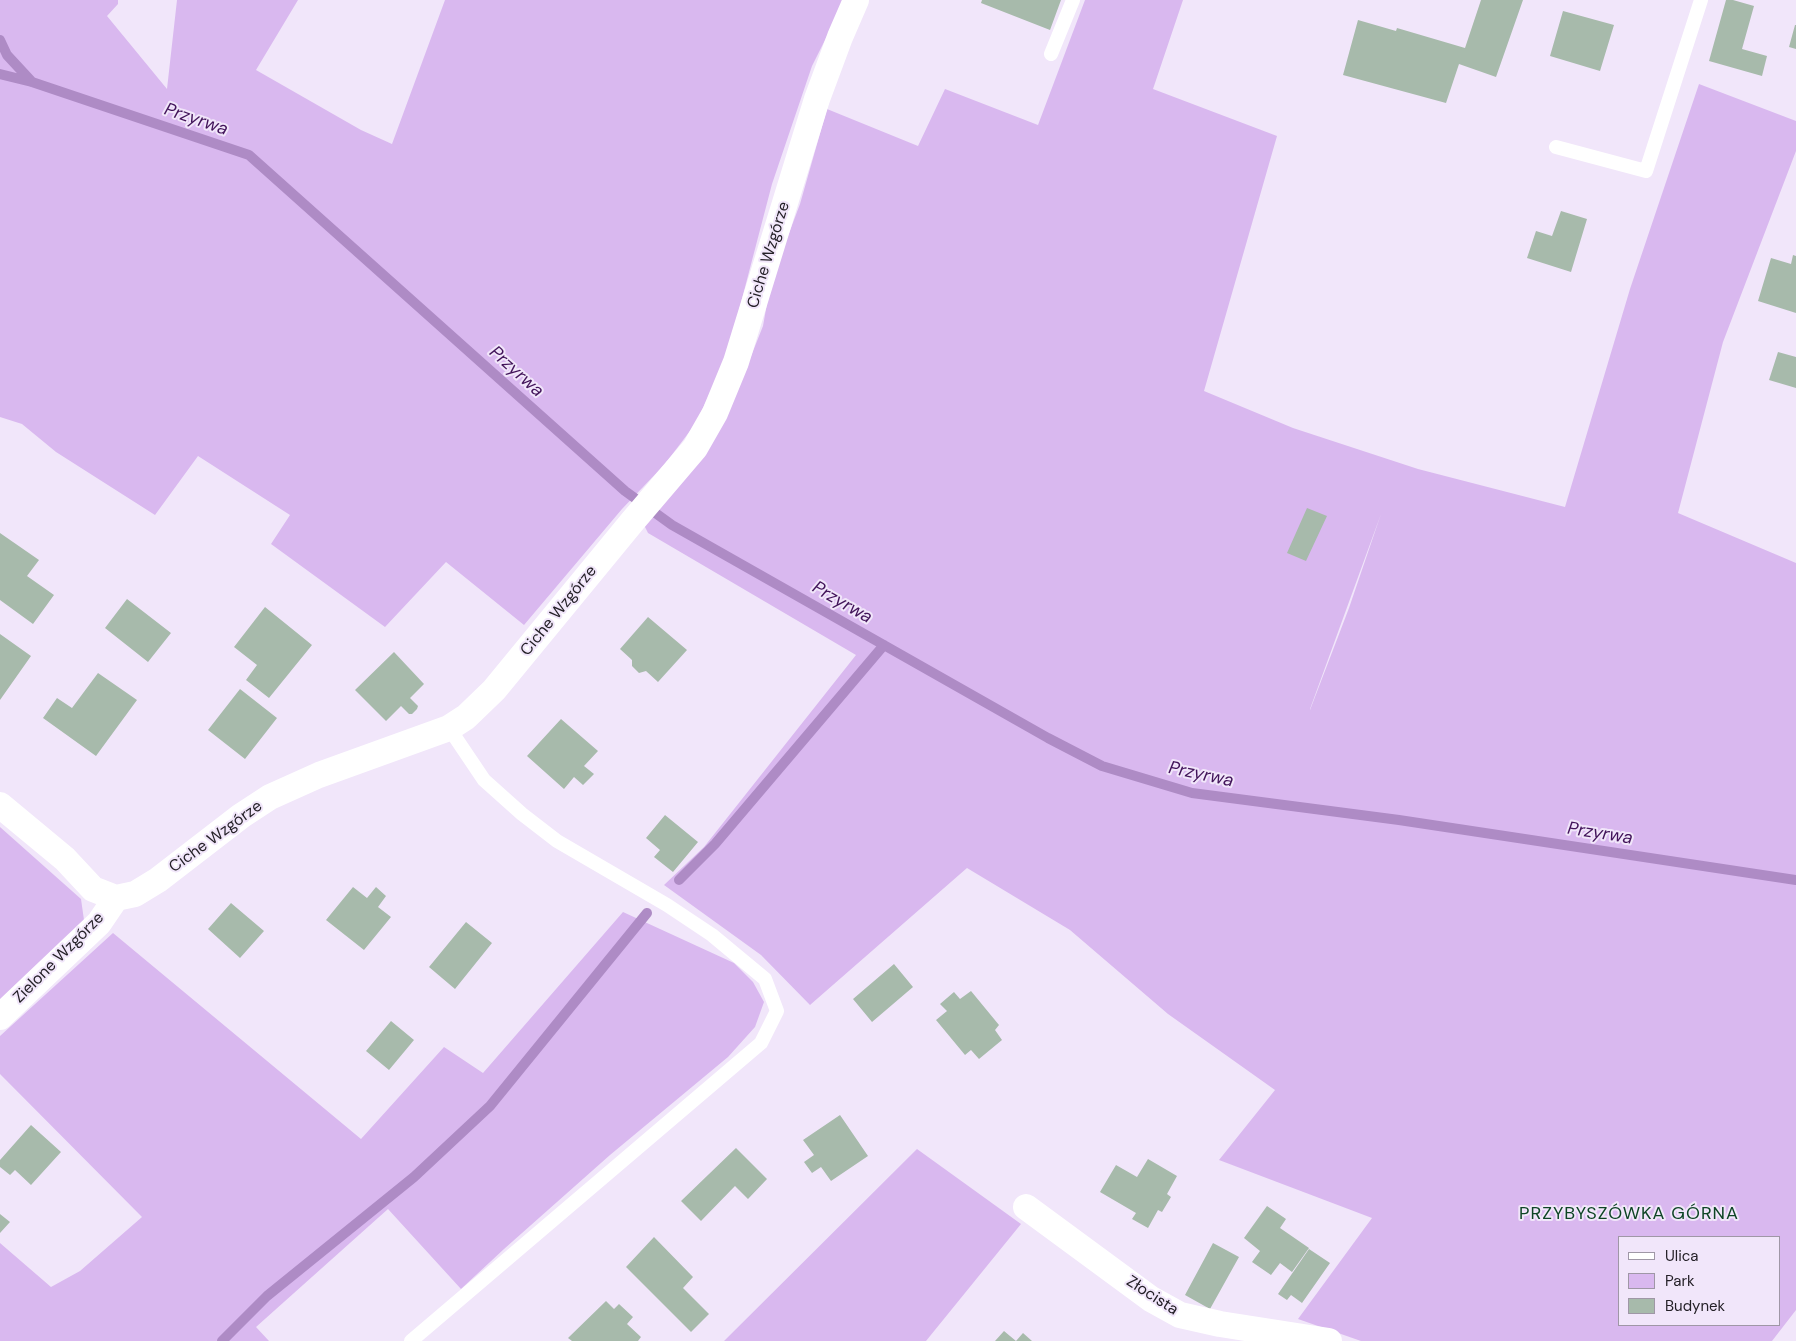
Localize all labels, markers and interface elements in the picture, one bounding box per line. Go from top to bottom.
water label: Przyrwa [161,99,231,141]
street label: Ciche Wzgórze [744,199,794,311]
water label: Przyrwa [484,342,548,402]
street label: Ciche Wzgórze [517,562,601,660]
water label: Przyrwa [808,577,876,629]
water label: Przyrwa [1167,758,1235,792]
street label: Ciche Wzgórze [166,797,266,877]
water label: Przyrwa [1566,818,1634,850]
street label: Zielone Wzgórze [10,909,108,1007]
district label: PRZYBYSZÓWKA GÓRNA [1517,1203,1741,1225]
legend [1618,1236,1781,1326]
text: Ulica [1665,1246,1699,1266]
text: Park [1665,1271,1695,1291]
street label: Złocista [1123,1272,1181,1320]
text: Budynek [1665,1296,1725,1316]

